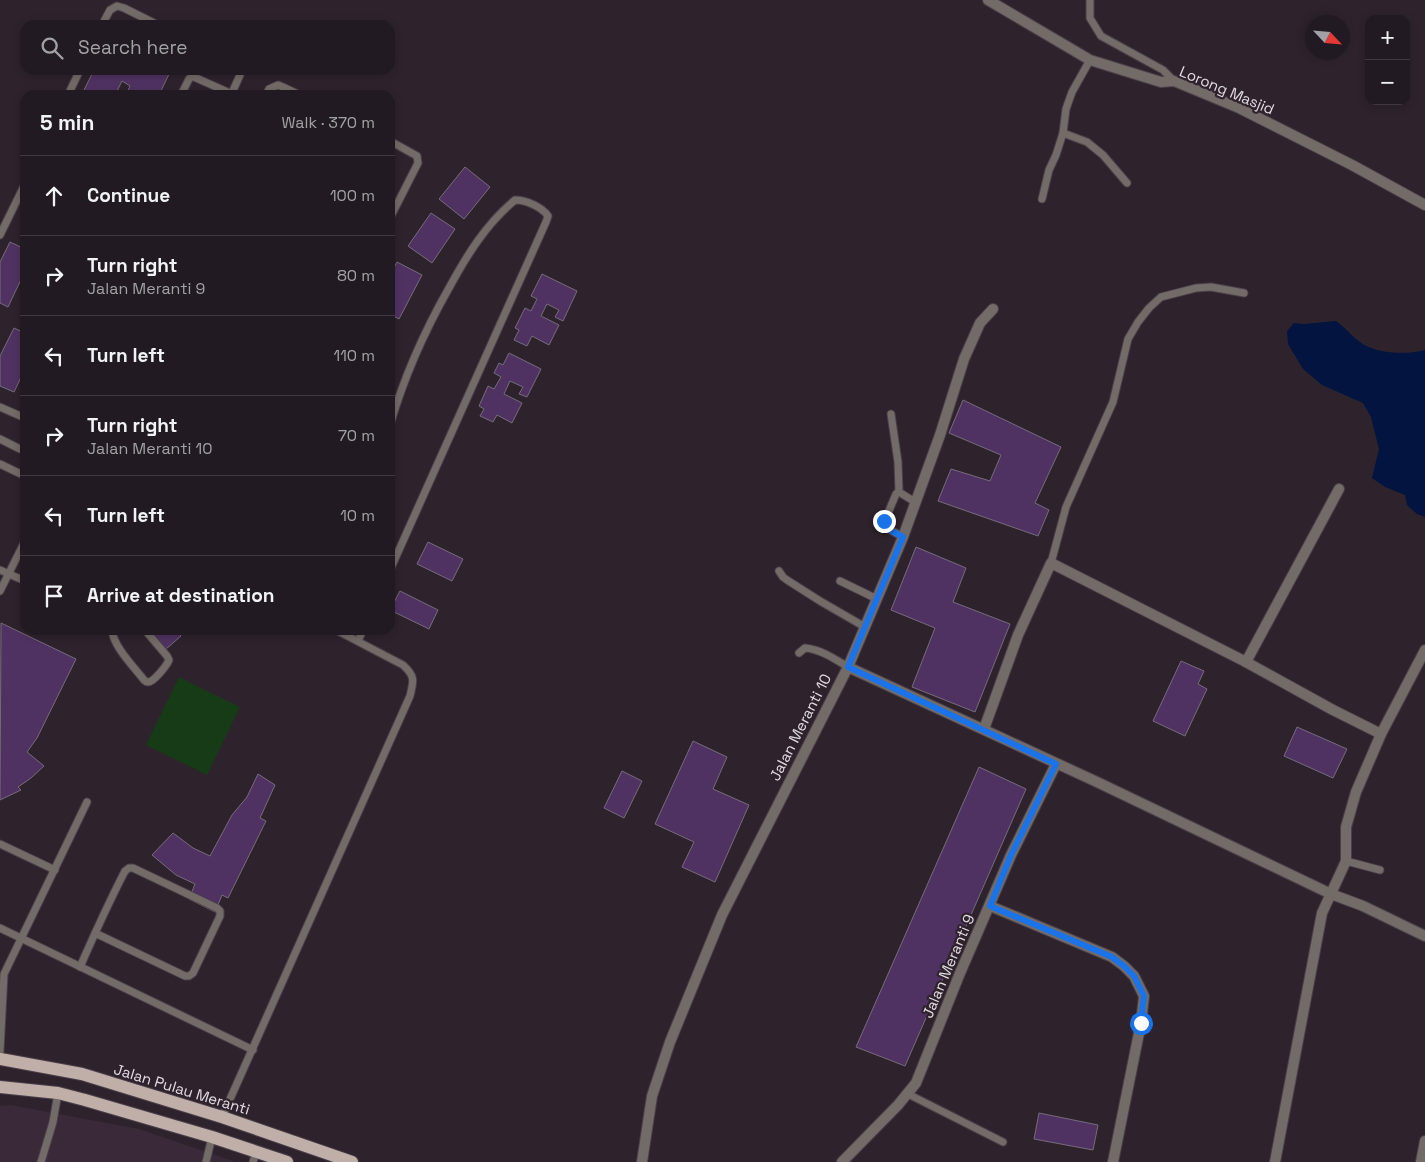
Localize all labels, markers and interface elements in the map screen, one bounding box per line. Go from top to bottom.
north arrow [1305,15,1350,60]
map controls [1365,15,1410,105]
button: + [1365,15,1410,60]
search box [20,20,395,75]
icon: search [38,34,66,62]
text: Search here [78,35,188,60]
button: − [1365,60,1410,105]
street label: Lorong Masjid [1177,61,1277,119]
text: 5 min [40,109,94,136]
text: Walk · 370 m [282,112,375,133]
icon: ahead [40,182,68,210]
text: Continue [87,183,170,208]
text: 100 m [330,185,375,206]
text: Turn right [87,253,177,278]
icon: right [40,262,68,290]
text: 80 m [337,265,375,286]
text: Jalan Meranti 9 [87,278,205,299]
icon: left [40,342,68,370]
text: Turn left [87,343,165,368]
text: 110 m [333,345,375,366]
text: Turn right [87,413,177,438]
icon: right [40,422,68,450]
text: 70 m [338,425,375,446]
text: Jalan Meranti 10 [87,438,213,459]
icon: left [40,502,68,530]
text: Turn left [87,503,165,528]
text: 10 m [340,505,375,526]
route end [873,510,896,533]
icon: arrive [40,582,68,610]
text: Arrive at destination [87,583,275,608]
street label: Jalan Meranti 10 [765,670,835,784]
street label: Jalan Meranti 9 [918,911,978,1021]
route start [1130,1012,1153,1035]
street label: Jalan Pulau Meranti [112,1059,252,1119]

